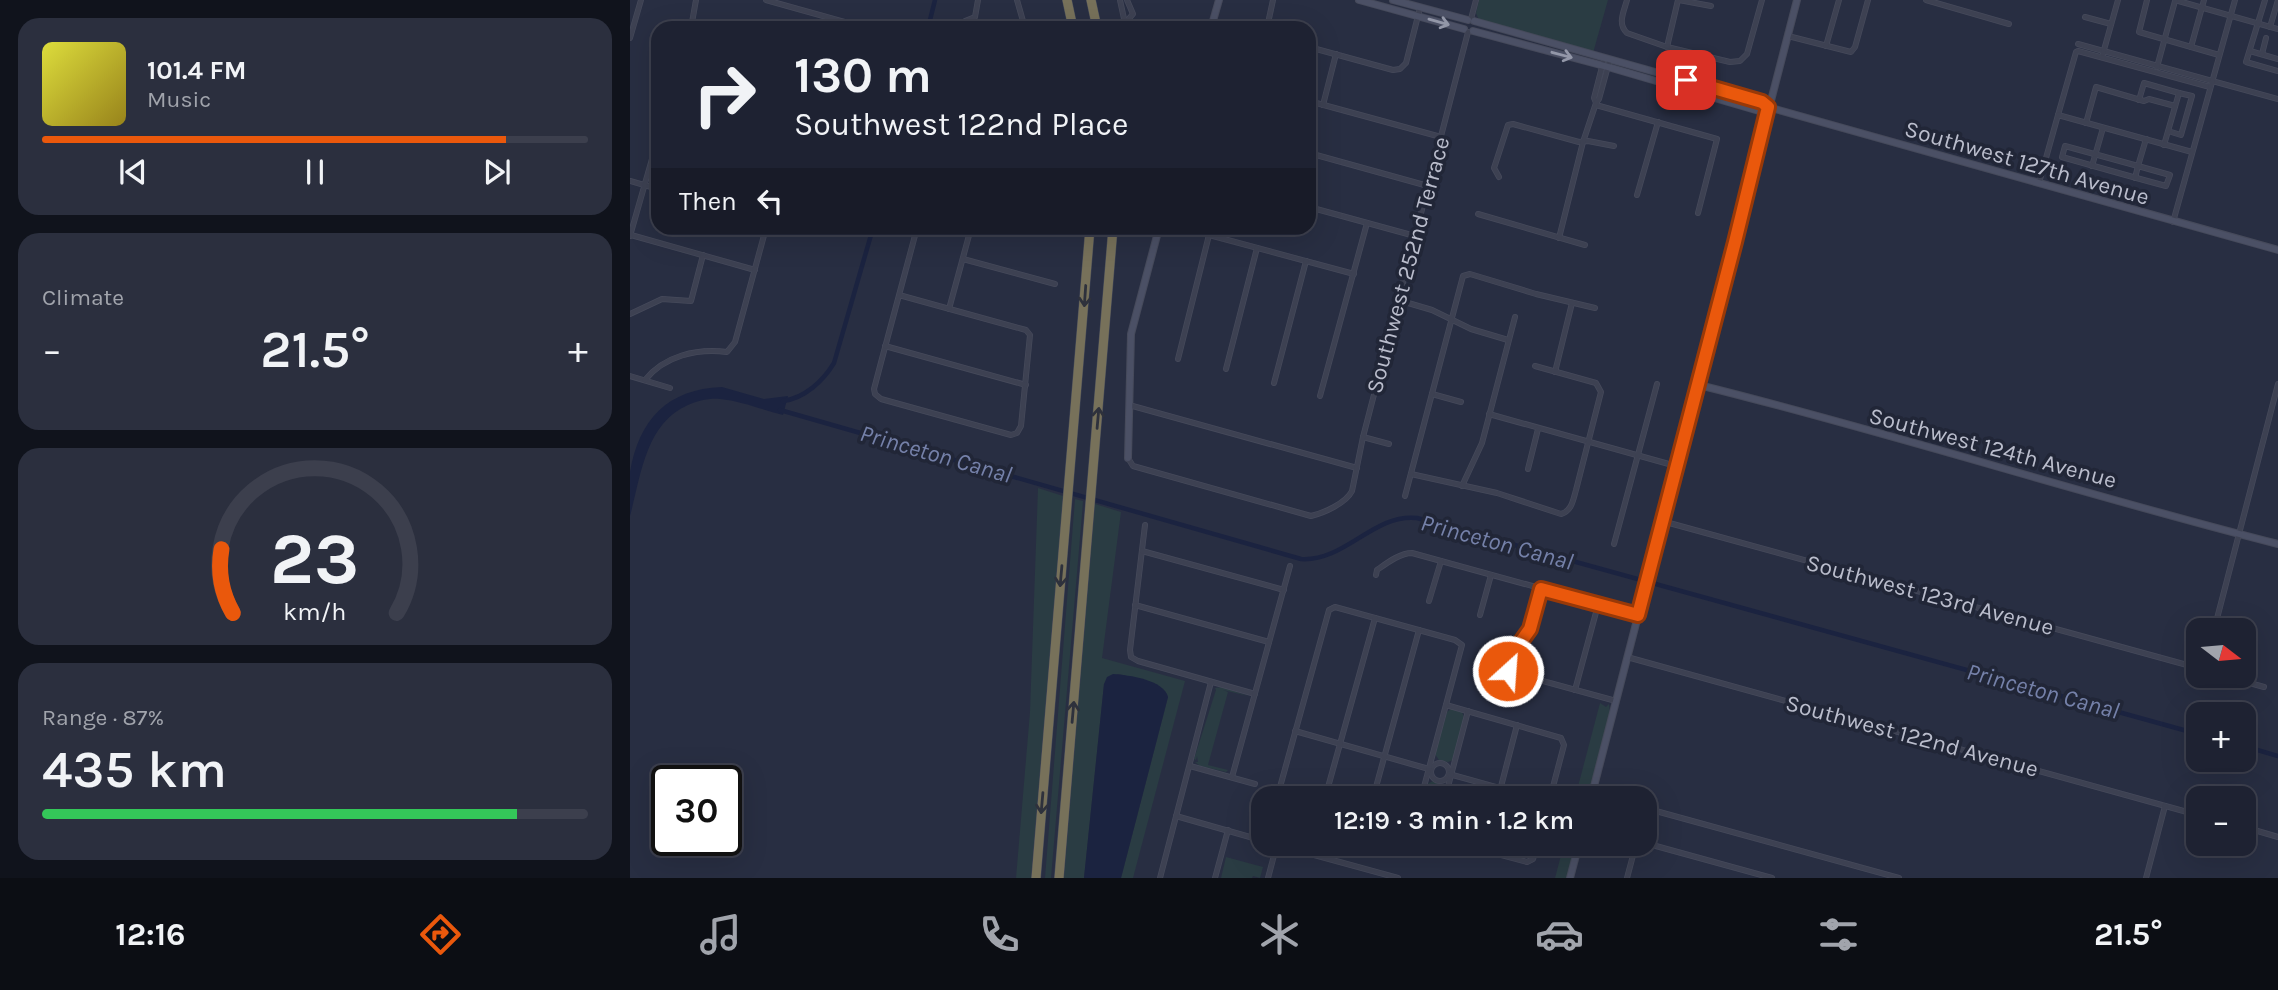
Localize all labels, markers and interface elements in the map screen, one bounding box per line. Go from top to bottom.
one-way arrow [1427,16,1449,29]
text: 130 m [794,47,932,104]
icon: right [679,49,770,140]
one-way arrow [1550,49,1573,62]
pin [1656,50,1716,110]
text: 101.4 FM [147,55,247,86]
icon: arrive [1667,61,1705,99]
text: Music [147,86,211,113]
text: Southwest 122nd Place [794,106,1128,143]
street label: Southwest 127th Avenue [1902,115,2152,211]
street label: Southwest 252nd Terrace [1361,134,1455,396]
icon: previous [114,153,152,191]
icon: pause [296,153,334,191]
icon: next [478,153,516,191]
icon: left [751,182,789,220]
text: Then [679,186,737,217]
text: Climate [42,284,124,311]
one-way arrow [1078,284,1091,306]
text: 21.5° [260,319,370,380]
text: − [42,328,62,373]
text: + [568,328,588,373]
street label: Southwest 124th Avenue [1866,402,2120,494]
one-way arrow [1092,407,1105,429]
water label: Princeton Canal [857,419,1015,489]
water label: Princeton Canal [1418,508,1576,576]
text: 23 [270,516,360,601]
street label: Southwest 123rd Avenue [1803,549,2057,641]
one-way arrow [1054,564,1067,587]
text: km/h [283,596,347,625]
north arrow [2186,618,2256,688]
map controls [2186,618,2256,856]
position arrow [1471,634,1545,708]
water label: Princeton Canal [1964,657,2122,725]
street label: Southwest 122nd Avenue [1783,689,2041,783]
one-way arrow [1067,702,1080,724]
button: + [2186,702,2256,772]
text: Range · 87% [42,704,164,731]
text: 435 km [42,739,227,800]
speed limit sign: 30 [651,765,742,856]
button: − [2186,786,2256,856]
one-way arrow [1035,791,1048,813]
text: 12:19 · 3 min · 1.2 km [1334,805,1574,836]
icon: directions [416,910,465,959]
icon: music [696,910,745,959]
icon: phone [975,910,1024,959]
icon: climate [1255,910,1304,959]
icon: car [1535,910,1584,959]
icon: filters [1814,910,1863,959]
text: 12:16 [115,916,186,953]
text: 21.5° [2094,916,2163,953]

